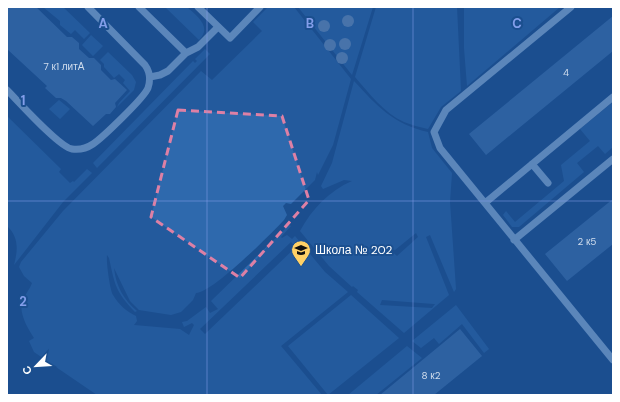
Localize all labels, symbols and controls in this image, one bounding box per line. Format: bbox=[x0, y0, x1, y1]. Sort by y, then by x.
text: A bbox=[98, 15, 108, 32]
text: B bbox=[306, 15, 314, 32]
text: C bbox=[512, 15, 522, 32]
house number: 7 к1 литА bbox=[44, 60, 85, 73]
house number: 4 bbox=[563, 66, 569, 79]
text: 1 bbox=[21, 92, 25, 109]
house number: 2 к5 bbox=[578, 235, 596, 248]
school or university icon: Школа № 202 bbox=[290, 239, 312, 267]
place label: Школа № 202 bbox=[315, 242, 393, 258]
text: 2 bbox=[19, 293, 27, 310]
north arrow bbox=[16, 346, 56, 386]
text: С bbox=[19, 364, 35, 377]
house number: 8 к2 bbox=[422, 369, 441, 382]

